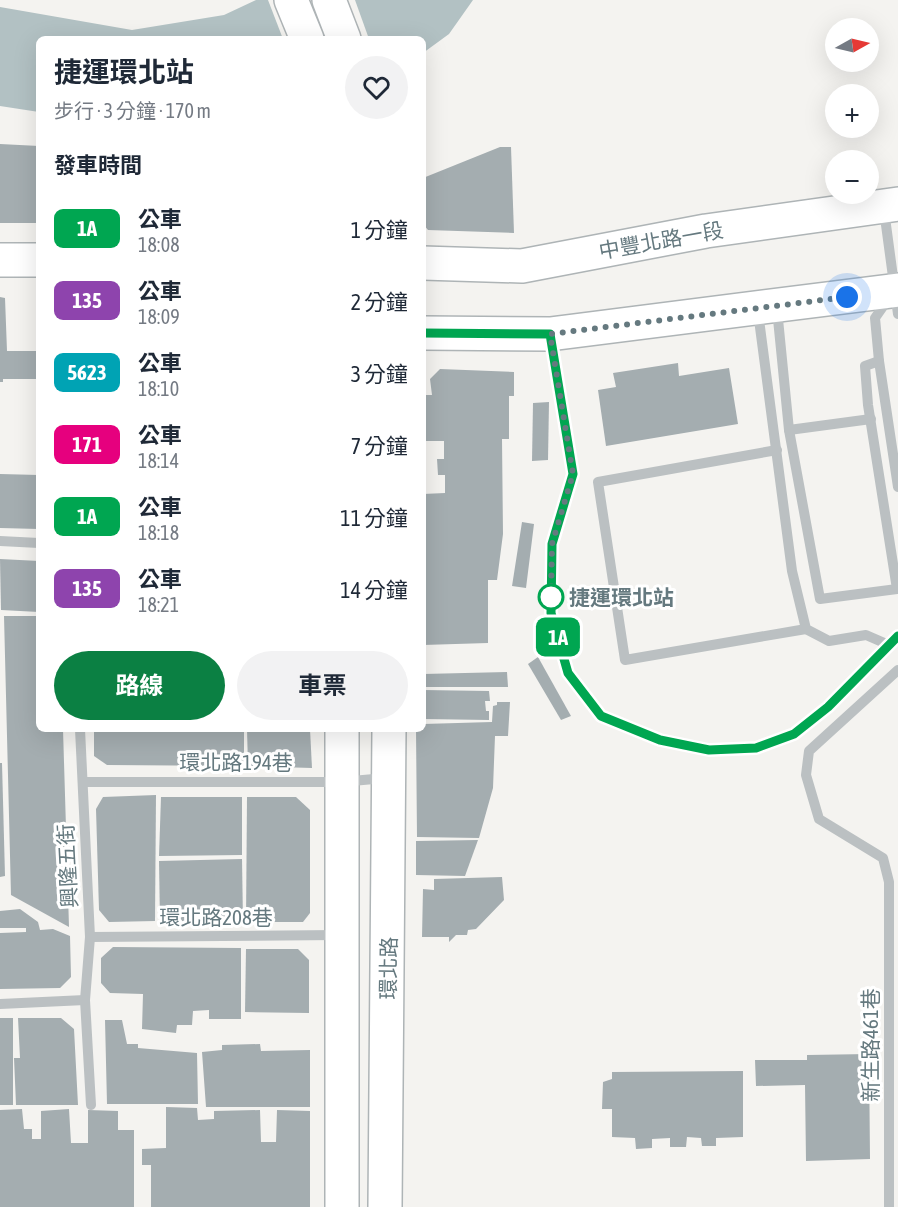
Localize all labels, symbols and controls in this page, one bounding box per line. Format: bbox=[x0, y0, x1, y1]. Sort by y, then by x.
north arrow bbox=[825, 18, 879, 72]
map controls bbox=[825, 18, 879, 204]
text: 捷運環北站 bbox=[54, 56, 194, 88]
button: heart bbox=[345, 56, 408, 119]
button: + bbox=[825, 84, 879, 138]
text: 步行 · 3 分鐘 · 170 m bbox=[54, 99, 211, 122]
button: − bbox=[825, 150, 879, 204]
text: 發車時間 bbox=[54, 152, 142, 178]
text: 公車 bbox=[138, 206, 182, 232]
text: 1A bbox=[77, 216, 97, 240]
text: 1 分鐘 bbox=[351, 217, 408, 243]
street label: 中豐北路一段 bbox=[597, 217, 725, 263]
text: 18:08 bbox=[138, 233, 180, 256]
text: 公車 bbox=[138, 278, 182, 304]
your location bbox=[832, 282, 862, 312]
text: 135 bbox=[72, 288, 102, 312]
text: 2 分鐘 bbox=[351, 289, 408, 315]
text: 18:09 bbox=[138, 305, 180, 328]
text: 公車 bbox=[138, 350, 182, 376]
text: 5623 bbox=[67, 360, 107, 384]
text: 3 分鐘 bbox=[351, 361, 408, 387]
text: 18:10 bbox=[138, 377, 179, 400]
text: 公車 bbox=[138, 422, 182, 448]
text: 171 bbox=[72, 432, 102, 456]
text: 7 分鐘 bbox=[351, 433, 408, 459]
text: 18:14 bbox=[138, 449, 179, 472]
text: 公車 bbox=[138, 494, 182, 520]
text: 1A bbox=[77, 504, 97, 528]
text: 11 分鐘 bbox=[340, 505, 408, 531]
text: 18:18 bbox=[138, 521, 179, 544]
text: 公車 bbox=[138, 566, 182, 592]
text: 135 bbox=[72, 576, 102, 600]
text: 14 分鐘 bbox=[340, 577, 408, 603]
marker: 捷運環北站 bbox=[538, 584, 564, 610]
place label: 捷運環北站 bbox=[569, 585, 674, 609]
text: 18:21 bbox=[138, 593, 179, 616]
line badge: 1A bbox=[531, 618, 585, 656]
text: 1A bbox=[548, 625, 568, 649]
button: 路線 bbox=[54, 651, 225, 720]
button: 車票 bbox=[237, 651, 408, 720]
street label: 環北路194巷 bbox=[179, 750, 293, 774]
street label: 興隆五街 bbox=[53, 823, 81, 909]
street label: 環北路208巷 bbox=[159, 905, 273, 929]
street label: 環北路 bbox=[375, 936, 401, 1000]
street label: 新生路461巷 bbox=[858, 988, 882, 1102]

